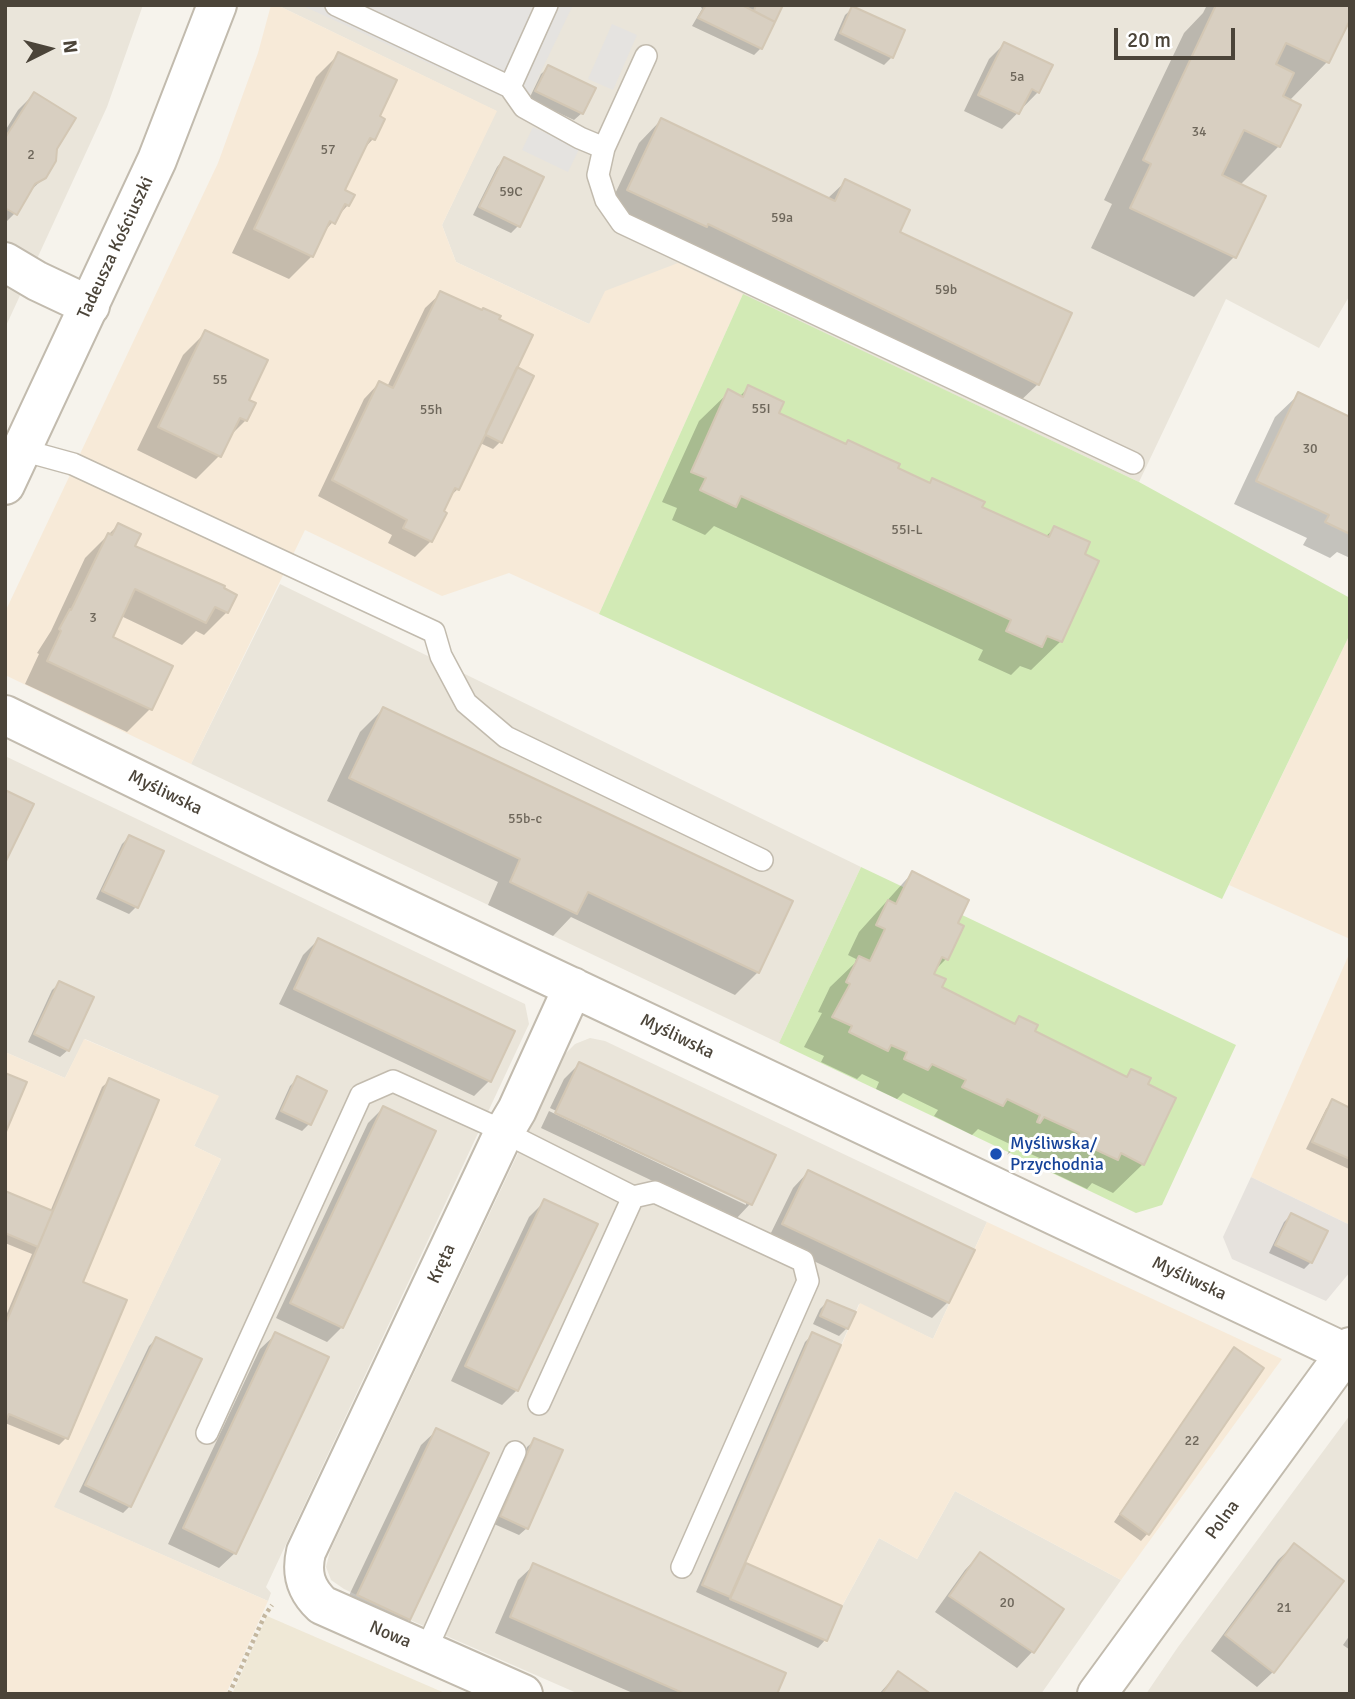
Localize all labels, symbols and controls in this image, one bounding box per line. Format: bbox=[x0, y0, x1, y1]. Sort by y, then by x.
north arrow bbox=[14, 14, 84, 84]
scale bar bbox=[1117, 14, 1238, 58]
text: 20 m bbox=[1127, 27, 1171, 53]
text: N bbox=[57, 39, 83, 55]
house number: 5a bbox=[1010, 69, 1024, 85]
house number: 34 bbox=[1191, 124, 1207, 140]
house number: 57 bbox=[320, 142, 336, 158]
house number: 2 bbox=[27, 147, 35, 163]
street label: Tadeusza Kościuszki bbox=[74, 173, 158, 323]
house number: 59C bbox=[499, 184, 523, 200]
house number: 59a bbox=[771, 210, 793, 226]
house number: 59b bbox=[935, 282, 957, 298]
house number: 55 bbox=[212, 372, 228, 388]
house number: 55I bbox=[751, 401, 771, 417]
house number: 55h bbox=[420, 402, 442, 418]
house number: 30 bbox=[1302, 441, 1318, 457]
house number: 55I-L bbox=[891, 522, 923, 538]
house number: 3 bbox=[89, 610, 97, 626]
street label: Myśliwska bbox=[124, 766, 206, 820]
house number: 55b-c bbox=[508, 811, 542, 827]
street label: Myśliwska bbox=[636, 1010, 718, 1064]
place label: Myśliwska/ Przychodnia bbox=[1010, 1133, 1104, 1176]
marker: Myśliwska/ Przychodnia bbox=[988, 1146, 1004, 1162]
street label: Kręta bbox=[423, 1241, 461, 1287]
street label: Myśliwska bbox=[1148, 1252, 1230, 1306]
house number: 22 bbox=[1184, 1433, 1200, 1449]
street label: Polna bbox=[1202, 1496, 1244, 1544]
house number: 20 bbox=[999, 1595, 1015, 1611]
house number: 21 bbox=[1276, 1600, 1292, 1616]
street label: Nowa bbox=[366, 1617, 414, 1653]

